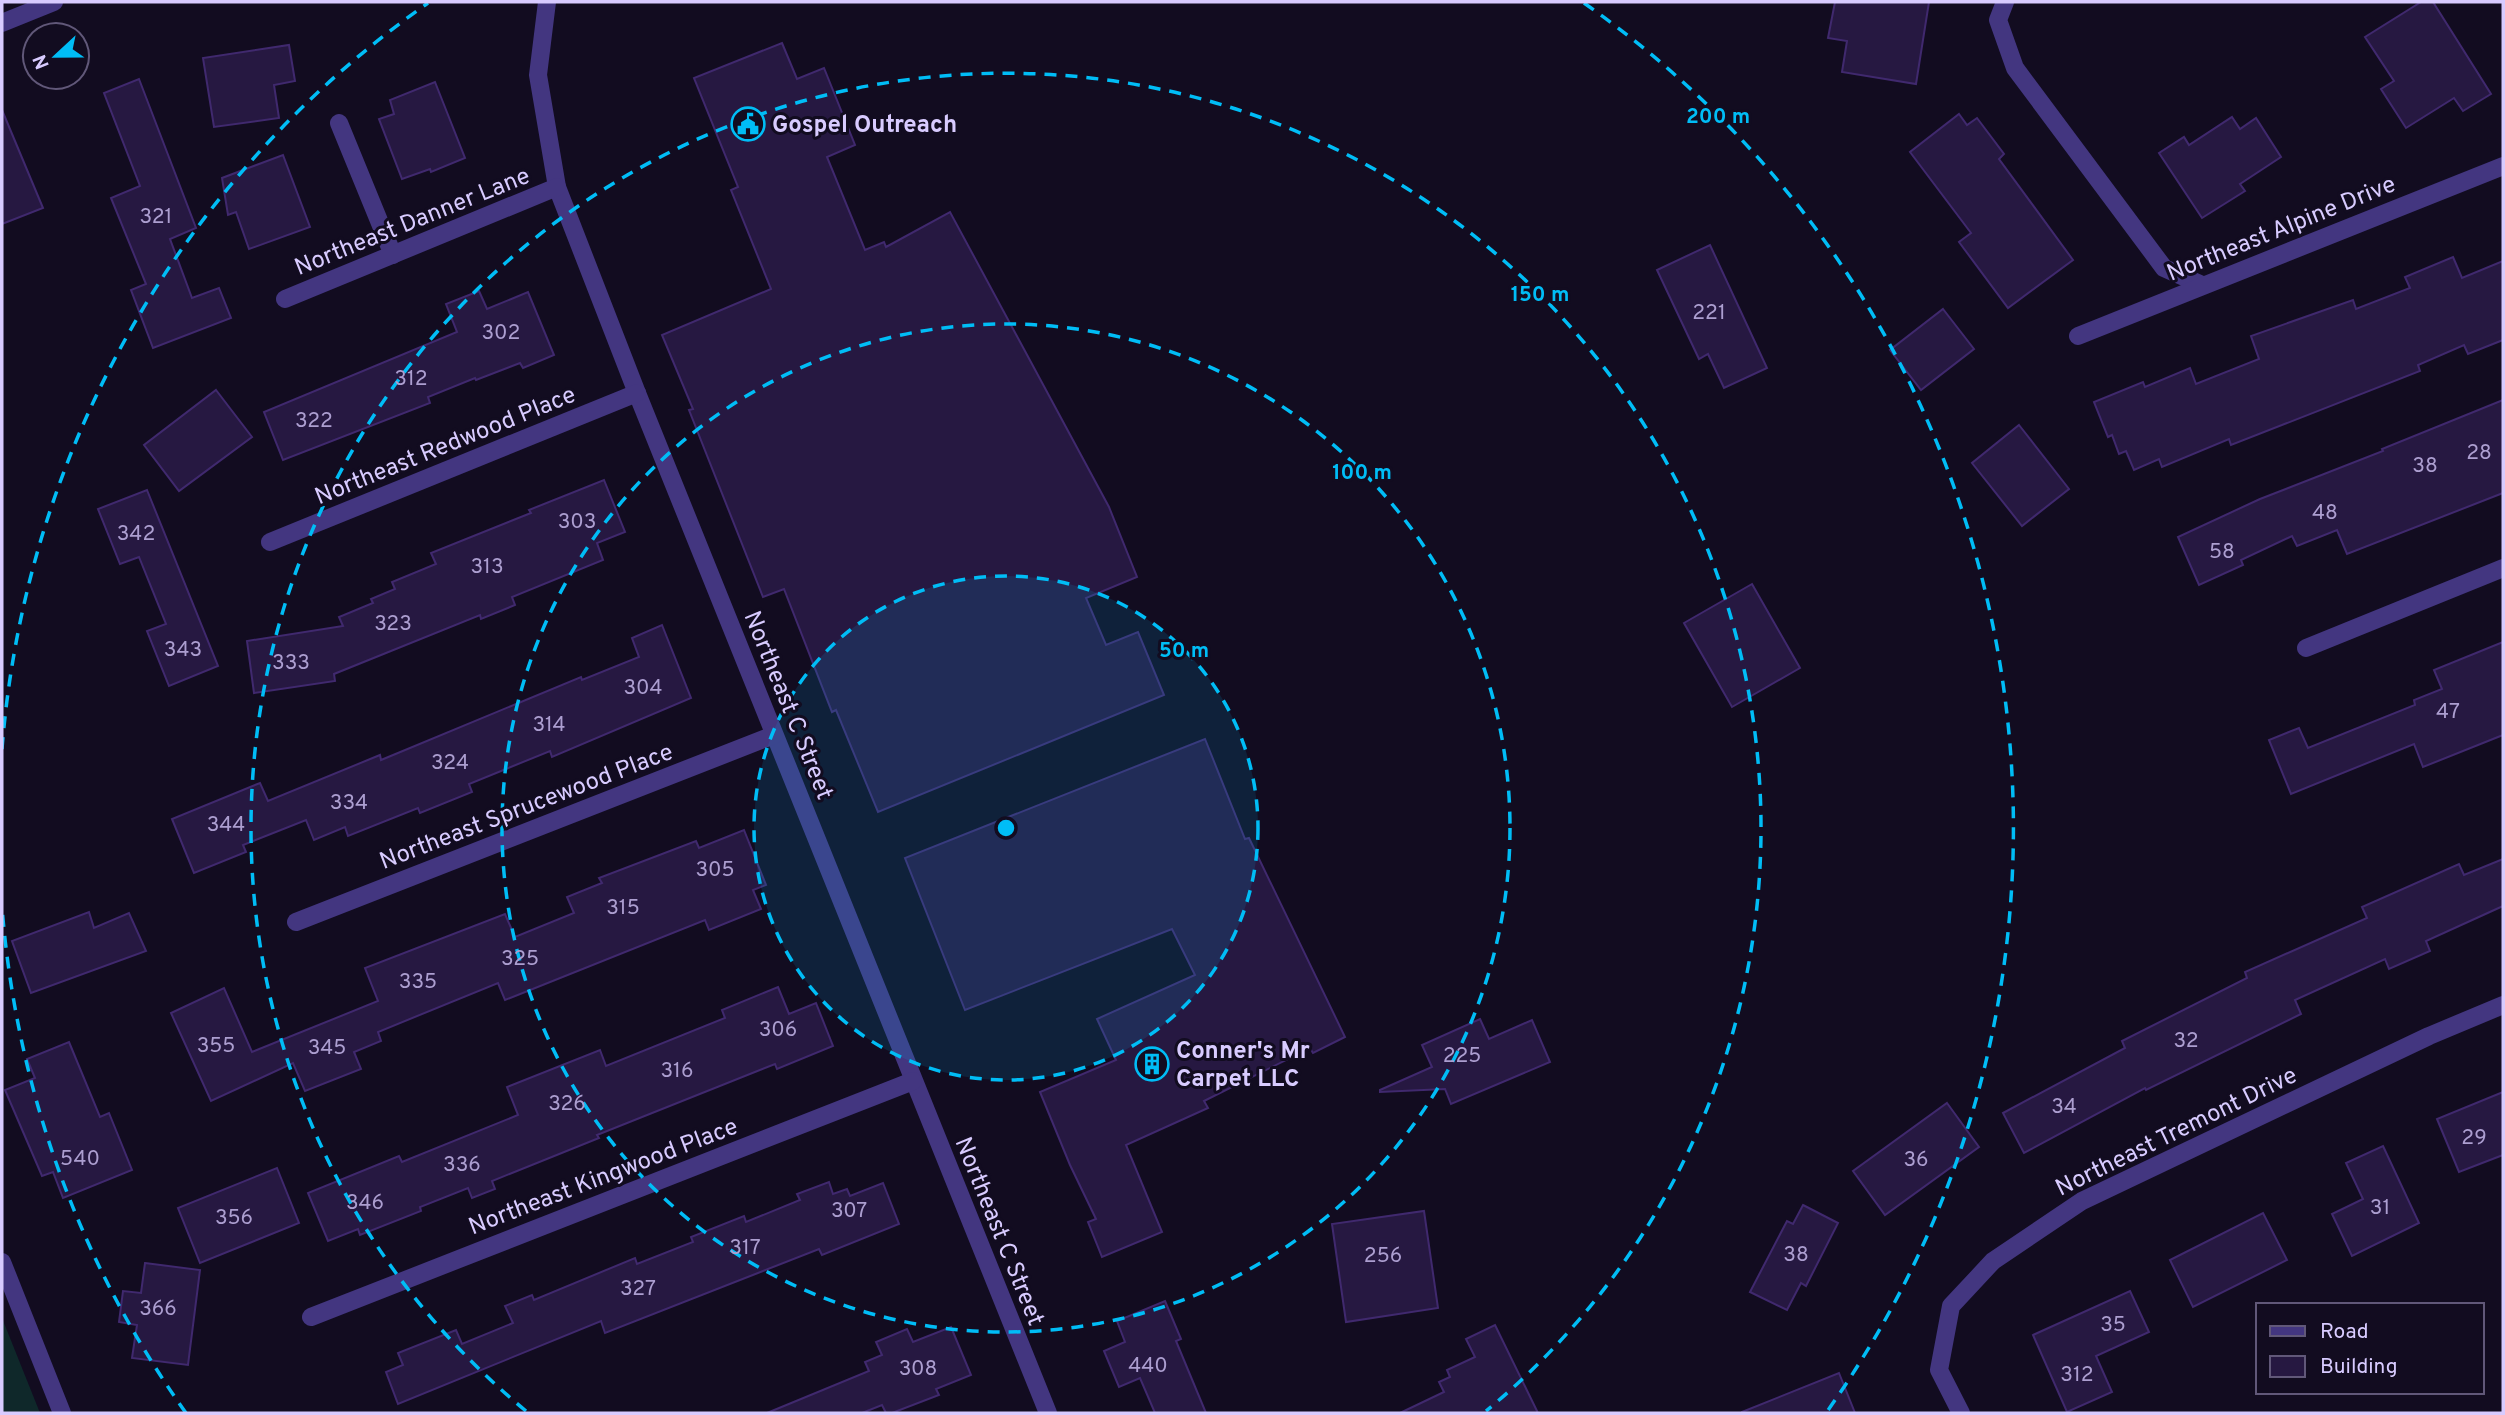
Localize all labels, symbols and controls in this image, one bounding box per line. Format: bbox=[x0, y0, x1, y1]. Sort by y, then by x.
north arrow bbox=[21, 21, 91, 91]
text: N bbox=[28, 51, 56, 72]
text: 200 m bbox=[1686, 104, 1750, 131]
public building icon: Gospel Outreach bbox=[729, 105, 767, 143]
place label: Gospel Outreach bbox=[772, 111, 957, 141]
street label: Northeast Danner Lane bbox=[291, 162, 535, 284]
street label: Northeast Alpine Drive bbox=[2163, 170, 2401, 289]
house number: 321 bbox=[140, 204, 172, 231]
text: 150 m bbox=[1511, 282, 1569, 309]
house number: 221 bbox=[1692, 300, 1726, 327]
house number: 302 bbox=[482, 320, 520, 347]
house number: 312 bbox=[394, 366, 428, 393]
street label: Northeast Redwood Place bbox=[311, 381, 581, 513]
house number: 322 bbox=[295, 408, 333, 435]
house number: 28 bbox=[2466, 440, 2492, 467]
house number: 38 bbox=[2412, 453, 2438, 480]
text: 100 m bbox=[1332, 460, 1392, 487]
house number: 48 bbox=[2312, 500, 2338, 527]
house number: 303 bbox=[558, 509, 596, 536]
house number: 342 bbox=[117, 521, 155, 548]
house number: 58 bbox=[2209, 539, 2235, 566]
house number: 313 bbox=[470, 554, 504, 581]
street label: Northeast C Street bbox=[736, 607, 839, 804]
house number: 323 bbox=[374, 611, 412, 638]
house number: 343 bbox=[164, 637, 202, 664]
text: 50 m bbox=[1159, 638, 1209, 665]
house number: 333 bbox=[272, 650, 310, 677]
house number: 304 bbox=[624, 675, 662, 702]
house number: 47 bbox=[2436, 699, 2460, 726]
house number: 314 bbox=[532, 712, 566, 739]
street label: Northeast Sprucewood Place bbox=[376, 738, 678, 878]
house number: 324 bbox=[431, 750, 469, 777]
house number: 334 bbox=[330, 790, 368, 817]
house number: 344 bbox=[207, 812, 245, 839]
centre of rings bbox=[994, 816, 1018, 840]
house number: 305 bbox=[696, 857, 734, 884]
house number: 315 bbox=[606, 895, 640, 922]
house number: 325 bbox=[501, 946, 539, 973]
house number: 335 bbox=[399, 969, 437, 996]
house number: 306 bbox=[759, 1017, 797, 1044]
house number: 32 bbox=[2173, 1028, 2199, 1055]
house number: 355 bbox=[197, 1033, 235, 1060]
house number: 345 bbox=[308, 1035, 346, 1062]
place label: Conner's Mr Carpet LLC bbox=[1176, 1037, 1310, 1095]
house number: 225 bbox=[1443, 1043, 1481, 1070]
building icon: Conner's Mr Carpet LLC bbox=[1133, 1045, 1171, 1083]
house number: 316 bbox=[661, 1058, 693, 1085]
street label: Northeast Tremont Drive bbox=[2051, 1061, 2303, 1204]
house number: 326 bbox=[548, 1091, 586, 1118]
house number: 34 bbox=[2051, 1094, 2077, 1121]
street label: Northeast Kingwood Place bbox=[465, 1113, 743, 1243]
house number: 29 bbox=[2461, 1125, 2487, 1152]
street label: Northeast C Street bbox=[947, 1133, 1050, 1330]
house number: 540 bbox=[60, 1146, 100, 1173]
house number: 36 bbox=[1903, 1147, 1929, 1174]
house number: 336 bbox=[443, 1152, 481, 1179]
house number: 346 bbox=[346, 1190, 384, 1217]
house number: 31 bbox=[2370, 1195, 2390, 1222]
house number: 307 bbox=[831, 1198, 867, 1225]
house number: 356 bbox=[215, 1205, 253, 1232]
house number: 317 bbox=[729, 1235, 761, 1262]
house number: 38 bbox=[1783, 1242, 1809, 1269]
house number: 256 bbox=[1364, 1243, 1402, 1270]
house number: 327 bbox=[620, 1276, 656, 1303]
house number: 366 bbox=[139, 1296, 177, 1323]
legend bbox=[2256, 1303, 2484, 1394]
house number: 35 bbox=[2100, 1312, 2126, 1339]
text: Road bbox=[2320, 1319, 2369, 1346]
house number: 440 bbox=[1128, 1353, 1168, 1380]
text: Building bbox=[2320, 1354, 2398, 1381]
house number: 308 bbox=[899, 1356, 937, 1383]
house number: 312 bbox=[2060, 1362, 2094, 1389]

